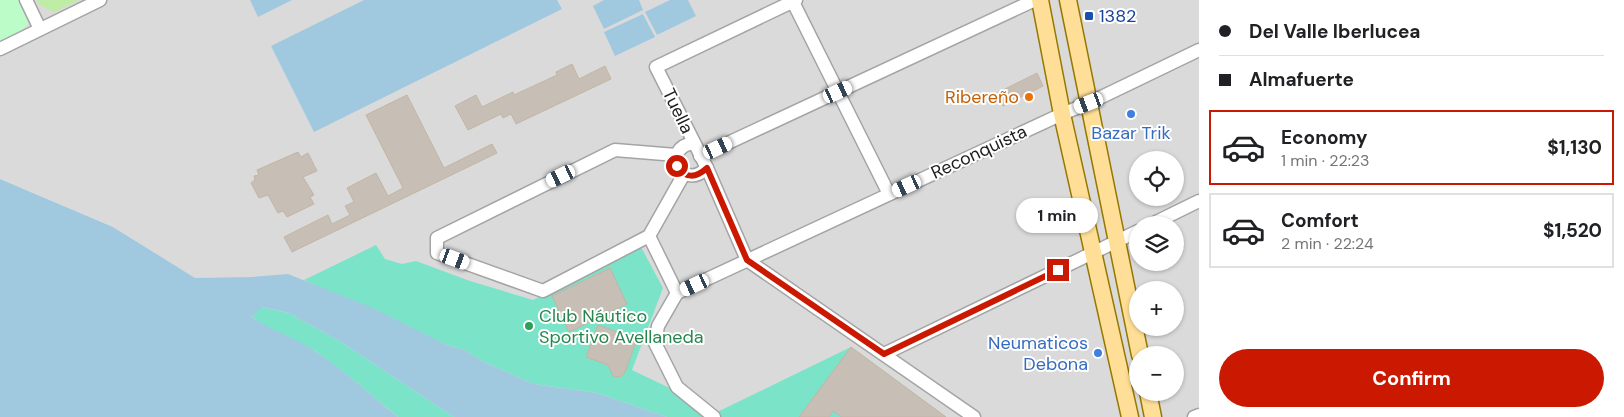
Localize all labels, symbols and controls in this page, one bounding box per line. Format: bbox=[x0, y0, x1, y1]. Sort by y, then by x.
place label: 1382 bbox=[1099, 4, 1136, 28]
marker: 1382 bbox=[1083, 10, 1095, 22]
text: Del Valle Iberlucea bbox=[1249, 19, 1421, 44]
text: Almafuerte bbox=[1249, 67, 1354, 92]
car bbox=[821, 79, 854, 105]
street label: Tuella bbox=[657, 84, 699, 138]
place label: Ribereño bbox=[945, 85, 1019, 109]
marker: Ribereño bbox=[1023, 91, 1035, 103]
car bbox=[1072, 91, 1105, 115]
marker: Bazar Trik bbox=[1125, 108, 1137, 120]
street label: Reconquista bbox=[927, 119, 1031, 185]
place label: Bazar Trik bbox=[1091, 121, 1171, 145]
icon: car bbox=[1221, 125, 1266, 170]
text: Economy bbox=[1281, 125, 1368, 150]
car bbox=[701, 135, 734, 161]
text: $1,130 bbox=[1547, 135, 1602, 160]
text: 1 min · 22:23 bbox=[1281, 150, 1370, 171]
map controls bbox=[1129, 151, 1184, 401]
button: locate bbox=[1129, 151, 1184, 206]
route start bbox=[666, 155, 688, 177]
car bbox=[544, 163, 577, 189]
car bbox=[890, 173, 923, 199]
callout: 1 min bbox=[1017, 198, 1099, 232]
text: 1 min bbox=[1038, 205, 1076, 226]
icon: car bbox=[1221, 208, 1266, 253]
text: Comfort bbox=[1281, 208, 1359, 233]
button: layers bbox=[1129, 216, 1184, 271]
text: $1,520 bbox=[1543, 218, 1602, 243]
text: 2 min · 22:24 bbox=[1281, 233, 1374, 254]
car bbox=[438, 247, 471, 271]
route end bbox=[1047, 259, 1069, 281]
car bbox=[678, 272, 711, 298]
button: + bbox=[1129, 281, 1184, 336]
place label: Club Náutico Sportivo Avellaneda bbox=[539, 304, 704, 349]
marker: Club Náutico Sportivo Avellaneda bbox=[523, 320, 535, 332]
place label: Neumaticos Debona bbox=[988, 331, 1088, 376]
button: − bbox=[1129, 346, 1184, 401]
marker: Neumaticos Debona bbox=[1092, 347, 1104, 359]
button: Confirm bbox=[1219, 349, 1604, 407]

